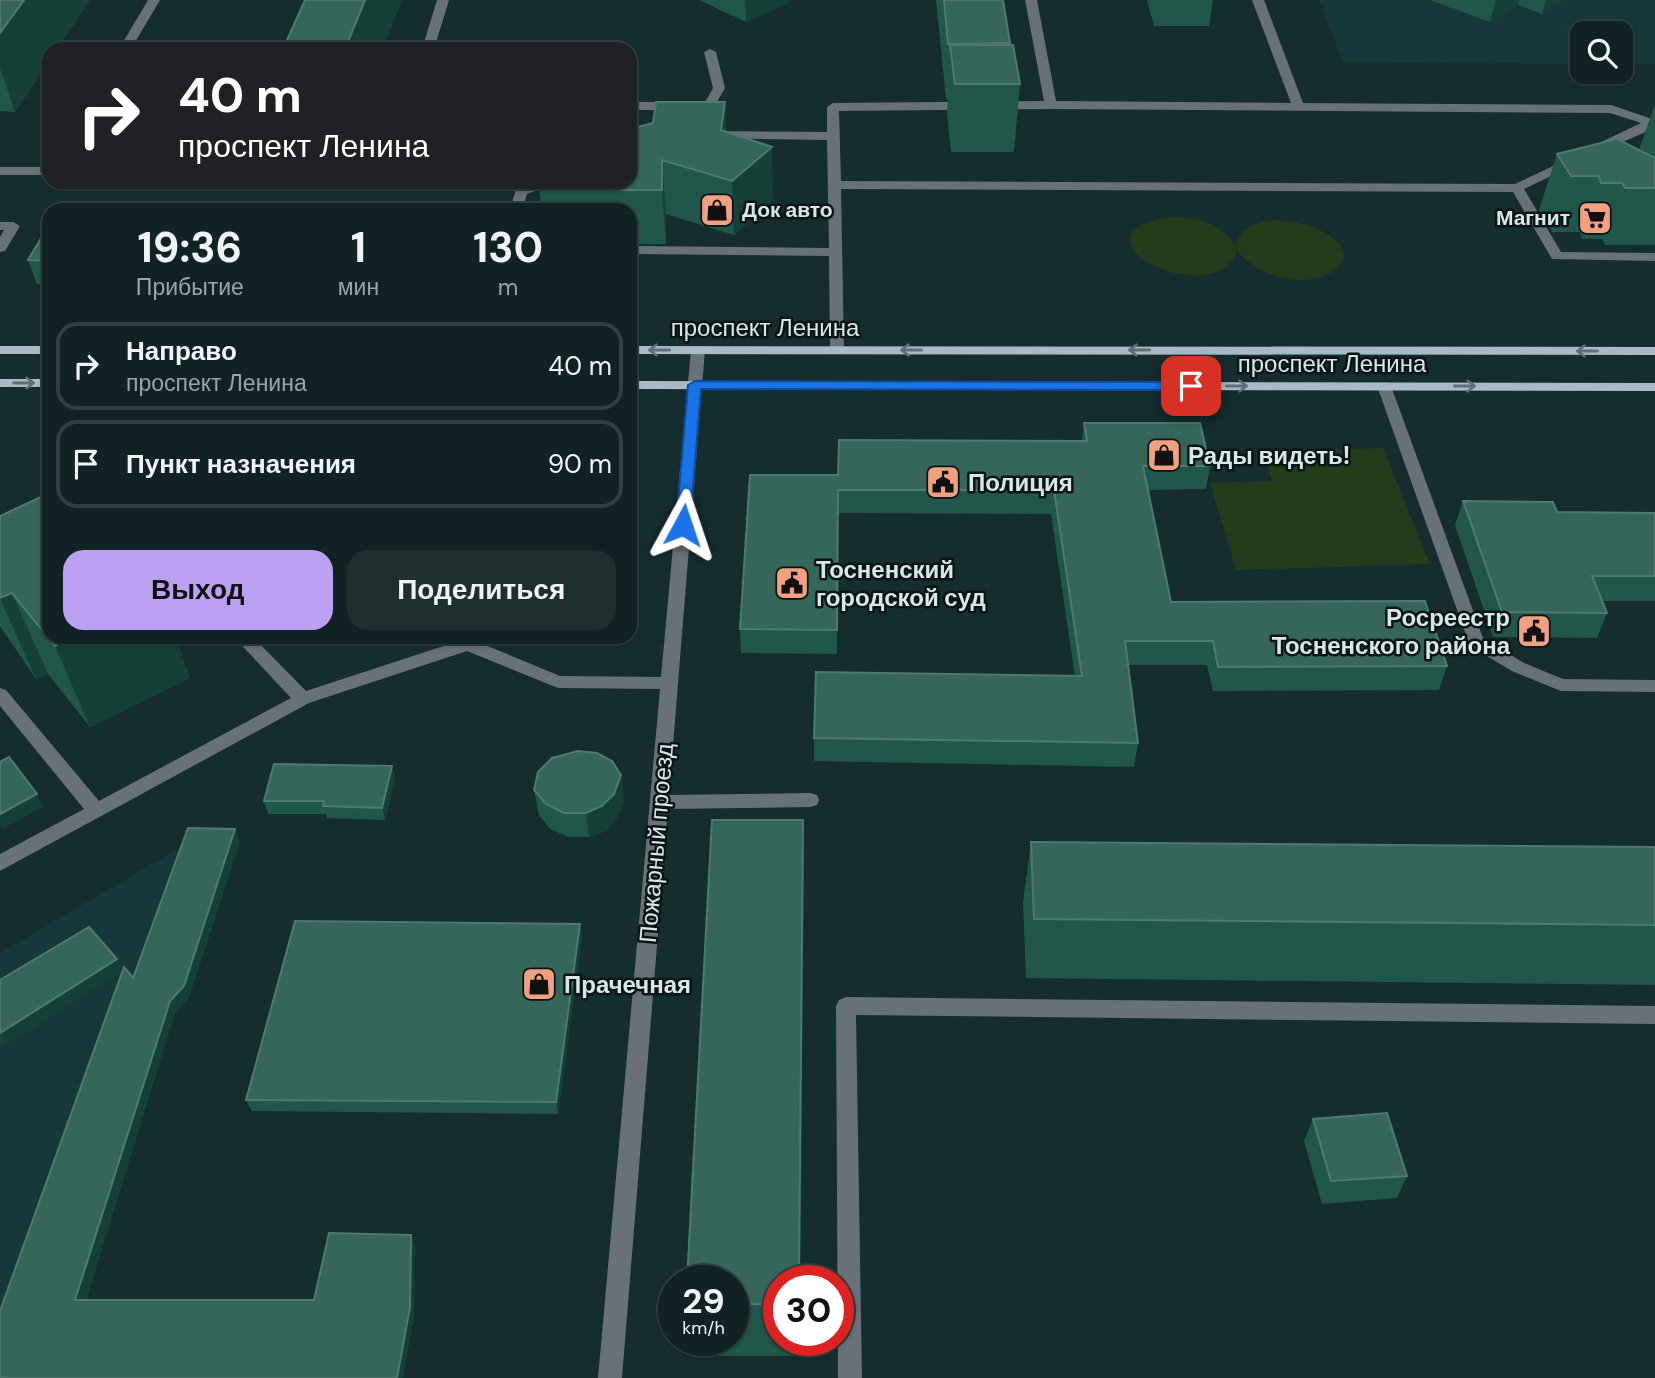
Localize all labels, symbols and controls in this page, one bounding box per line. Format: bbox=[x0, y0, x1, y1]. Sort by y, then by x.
map controls bbox=[1570, 21, 1633, 84]
button: search bbox=[1570, 21, 1633, 84]
text: 40 m bbox=[178, 63, 302, 127]
icon: right bbox=[63, 70, 154, 161]
text: проспект Ленина bbox=[178, 125, 429, 167]
shop icon: Док авто bbox=[698, 191, 736, 229]
place label: Док авто bbox=[742, 196, 833, 224]
supermarket icon: Магнит bbox=[1576, 199, 1614, 237]
place label: Магнит bbox=[1496, 204, 1570, 232]
text: 19:36 bbox=[138, 220, 242, 275]
text: 1 bbox=[351, 220, 366, 275]
text: 130 bbox=[473, 220, 543, 275]
text: Прибытие bbox=[136, 272, 244, 302]
text: мин bbox=[338, 272, 379, 302]
text: m bbox=[498, 272, 518, 302]
street label: проспект Ленина bbox=[671, 312, 860, 343]
text: Направо bbox=[126, 334, 237, 368]
one-way arrow bbox=[648, 343, 671, 357]
one-way arrow bbox=[900, 343, 923, 357]
one-way arrow bbox=[1128, 343, 1151, 357]
one-way arrow bbox=[1576, 344, 1599, 358]
icon: right bbox=[67, 347, 105, 385]
street label: проспект Ленина bbox=[1238, 348, 1427, 379]
text: 40 m bbox=[548, 349, 612, 383]
pin bbox=[1161, 356, 1221, 416]
icon: arrive bbox=[1172, 367, 1210, 405]
text: проспект Ленина bbox=[126, 368, 307, 398]
one-way arrow bbox=[13, 376, 36, 390]
one-way arrow bbox=[1225, 379, 1248, 393]
one-way arrow bbox=[1453, 379, 1476, 393]
shop icon: Рады видеть! bbox=[1145, 436, 1183, 474]
place label: Рады видеть! bbox=[1188, 440, 1350, 471]
icon: arrive bbox=[67, 445, 105, 483]
text: Пункт назначения bbox=[126, 447, 356, 481]
text: 90 m bbox=[548, 447, 612, 481]
public building icon: Полиция bbox=[924, 463, 962, 501]
place label: Полиция bbox=[968, 467, 1073, 498]
position arrow bbox=[646, 488, 720, 562]
button: Выход bbox=[63, 550, 333, 630]
button: Поделиться bbox=[347, 550, 616, 630]
place label: Тосненский городской суд bbox=[816, 554, 986, 613]
public building icon: Тосненский городской суд bbox=[773, 564, 811, 602]
place label: Росреестр Тосненского района bbox=[1272, 602, 1511, 661]
public building icon: Росреестр Тосненского района bbox=[1515, 612, 1553, 650]
street label: Пожарный проезд bbox=[632, 742, 680, 944]
shop icon: Прачечная bbox=[520, 965, 558, 1003]
place label: Прачечная bbox=[564, 969, 691, 1000]
speed limit sign: 30 bbox=[763, 1265, 854, 1356]
text: 29 bbox=[682, 1278, 725, 1324]
text: km/h bbox=[682, 1316, 725, 1340]

